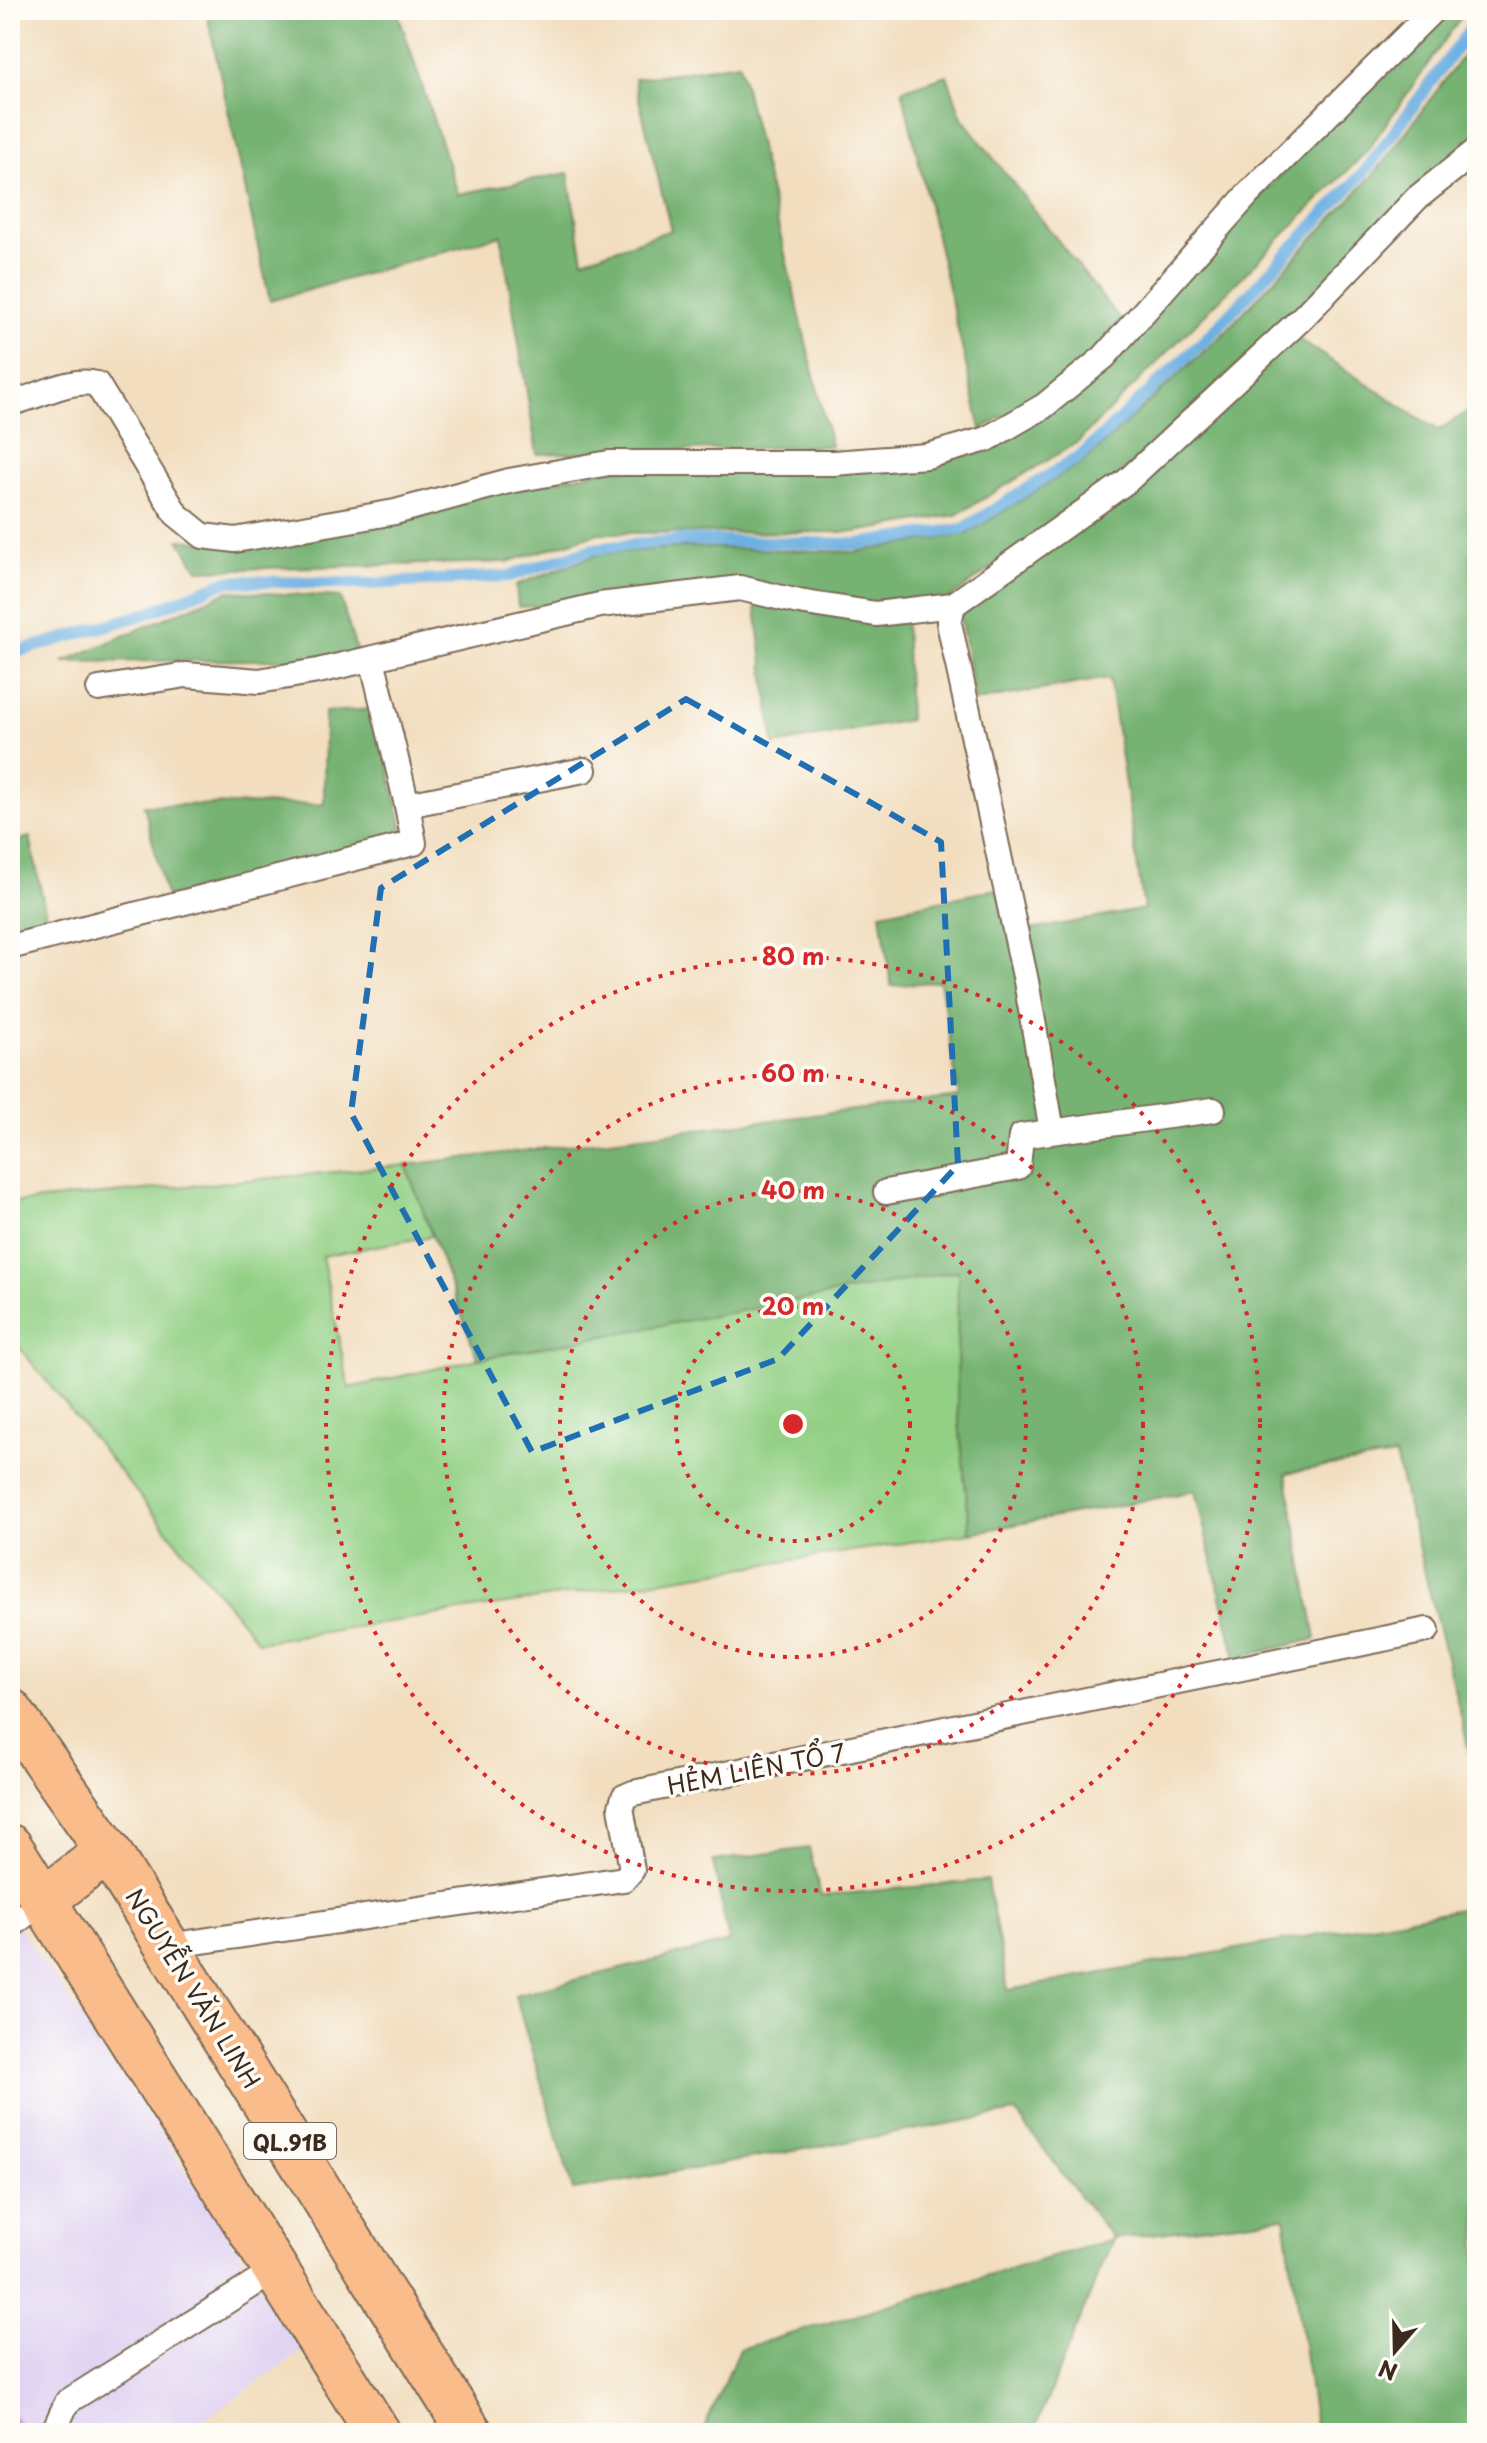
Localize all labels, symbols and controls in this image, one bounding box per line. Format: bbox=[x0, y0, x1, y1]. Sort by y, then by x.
text: 80 m bbox=[762, 937, 824, 973]
text: 60 m bbox=[761, 1054, 825, 1090]
text: 40 m bbox=[761, 1171, 825, 1207]
text: 20 m bbox=[762, 1287, 824, 1323]
centre of rings bbox=[779, 1410, 807, 1438]
street label: HẺM LIÊN TỔ 7 bbox=[664, 1733, 848, 1803]
street label: NGUYỄN VĂN LINH bbox=[118, 1880, 272, 2095]
road number: QL.91B bbox=[244, 2123, 336, 2159]
north arrow bbox=[1355, 2311, 1435, 2391]
text: N bbox=[1374, 2353, 1401, 2390]

